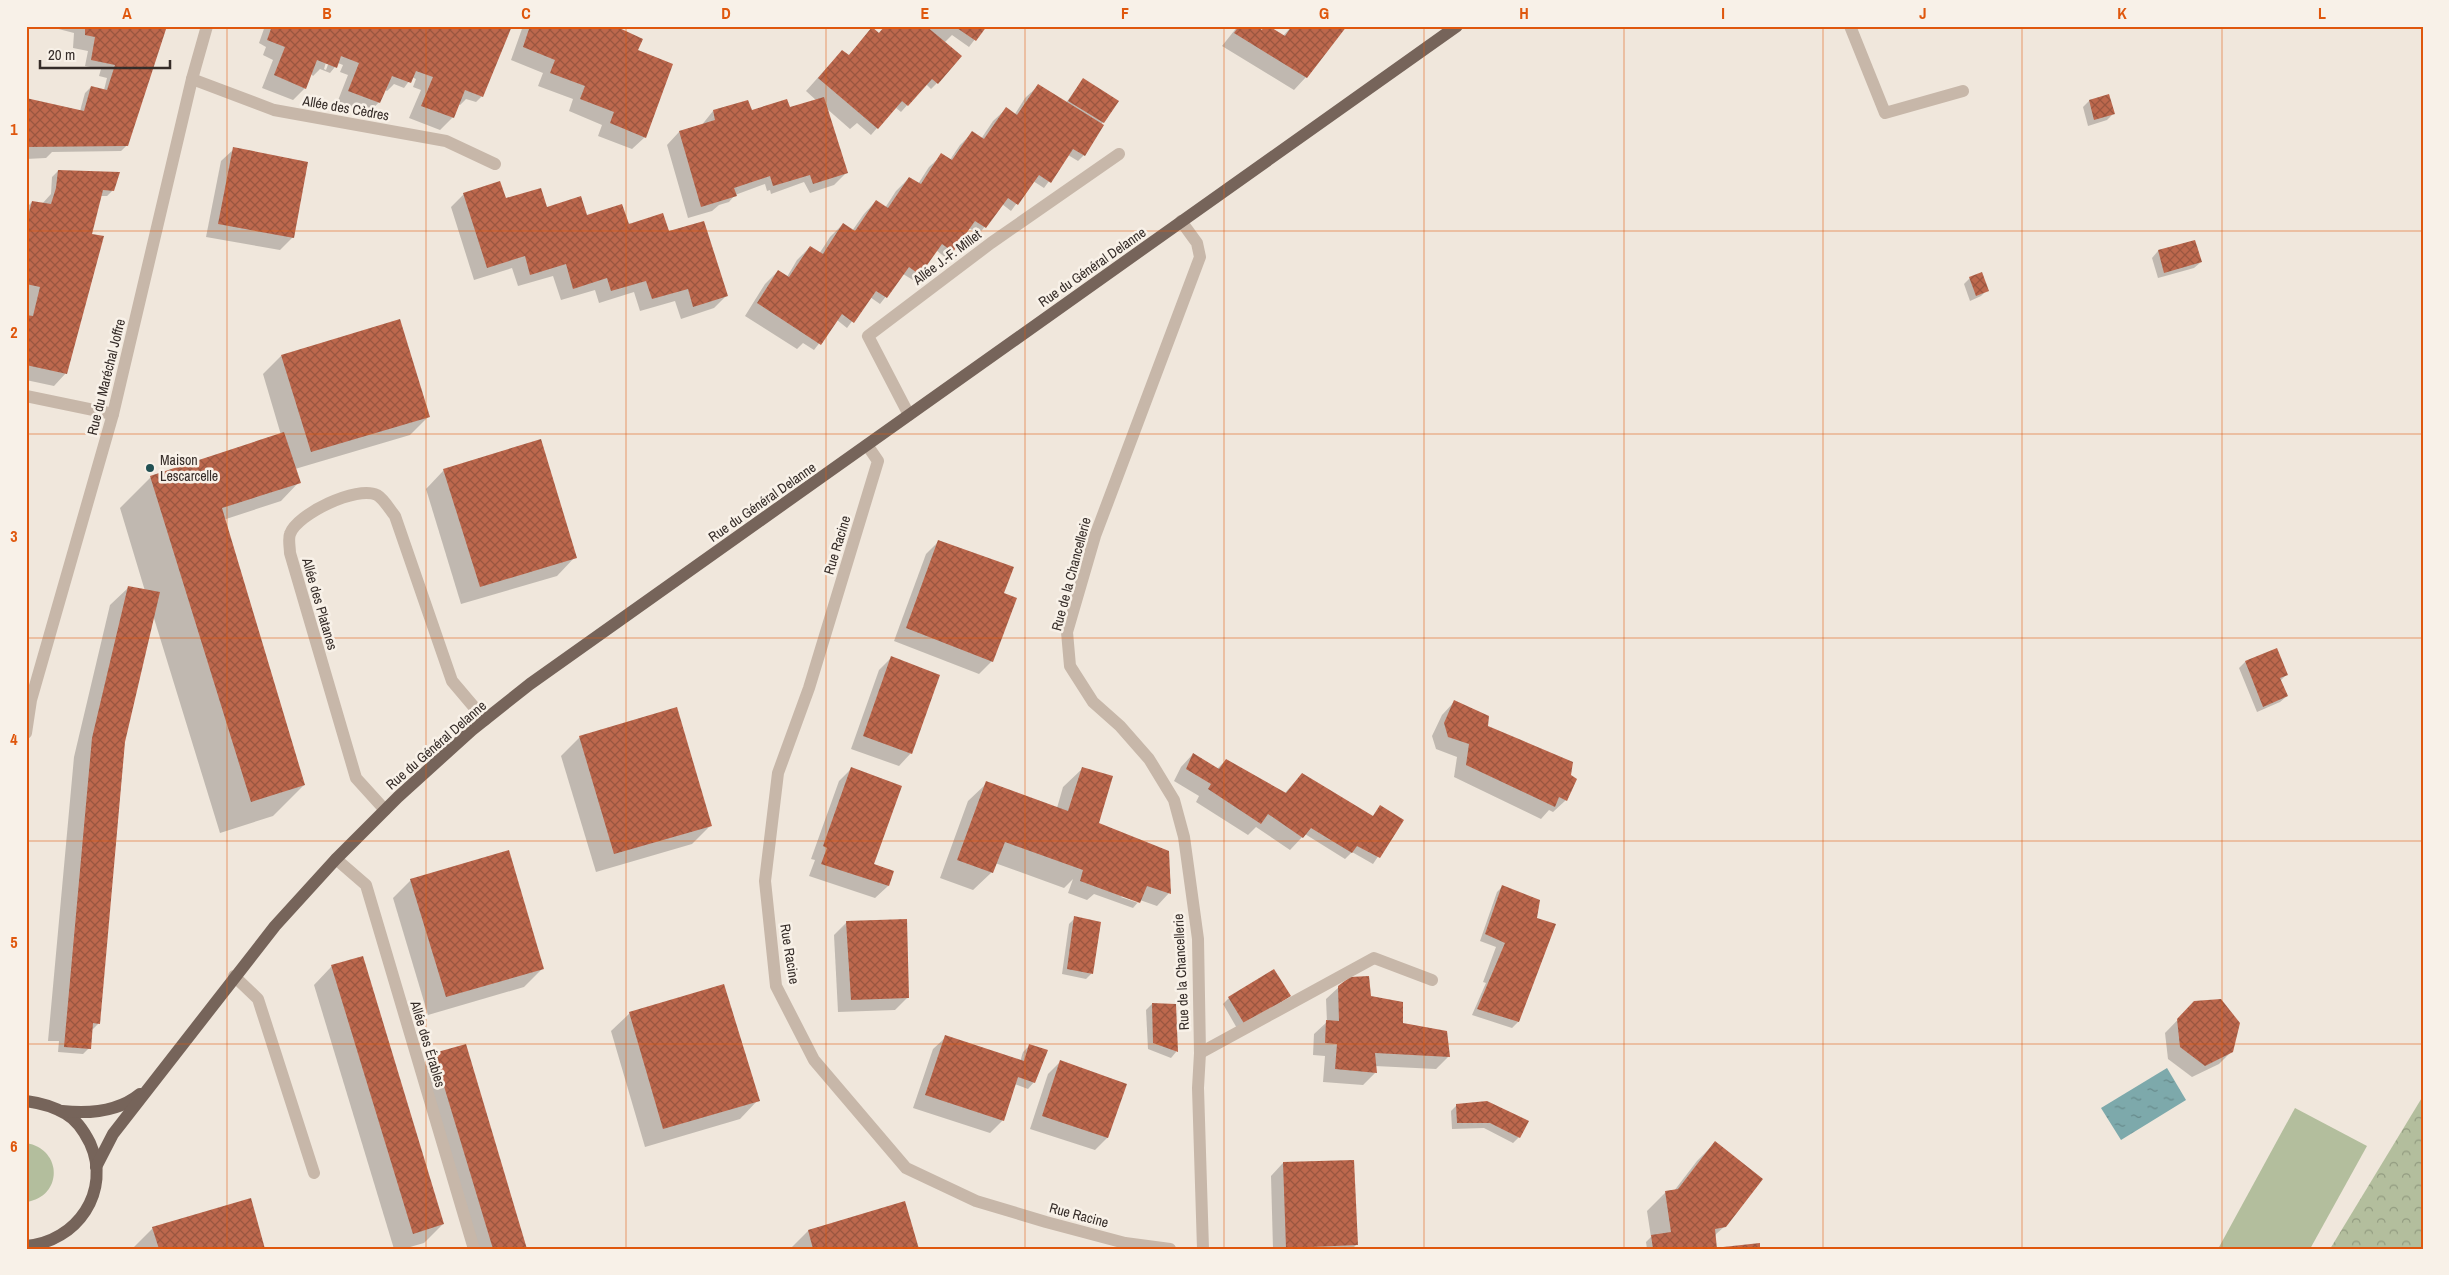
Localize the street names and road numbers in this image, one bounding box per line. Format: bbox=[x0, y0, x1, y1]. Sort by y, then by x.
street label: Allée des Cèdres bbox=[300, 91, 391, 124]
street label: Rue du Général Delanne bbox=[1035, 223, 1149, 311]
street label: Allée J.-F. Millet bbox=[908, 225, 985, 289]
street label: Rue du Maréchal Joffre bbox=[83, 317, 129, 437]
street label: Rue du Général Delanne bbox=[705, 458, 819, 546]
street label: Rue Racine bbox=[820, 513, 854, 577]
street label: Rue de la Chancellerie bbox=[1047, 515, 1095, 633]
street label: Allée des Platanes bbox=[298, 555, 342, 652]
street label: Rue du Général Delanne bbox=[382, 697, 490, 793]
street label: Rue de la Chancellerie bbox=[1169, 913, 1193, 1031]
street label: Rue Racine bbox=[776, 923, 804, 985]
street label: Allée des Érables bbox=[406, 998, 450, 1090]
street label: Rue Racine bbox=[1047, 1198, 1111, 1232]

